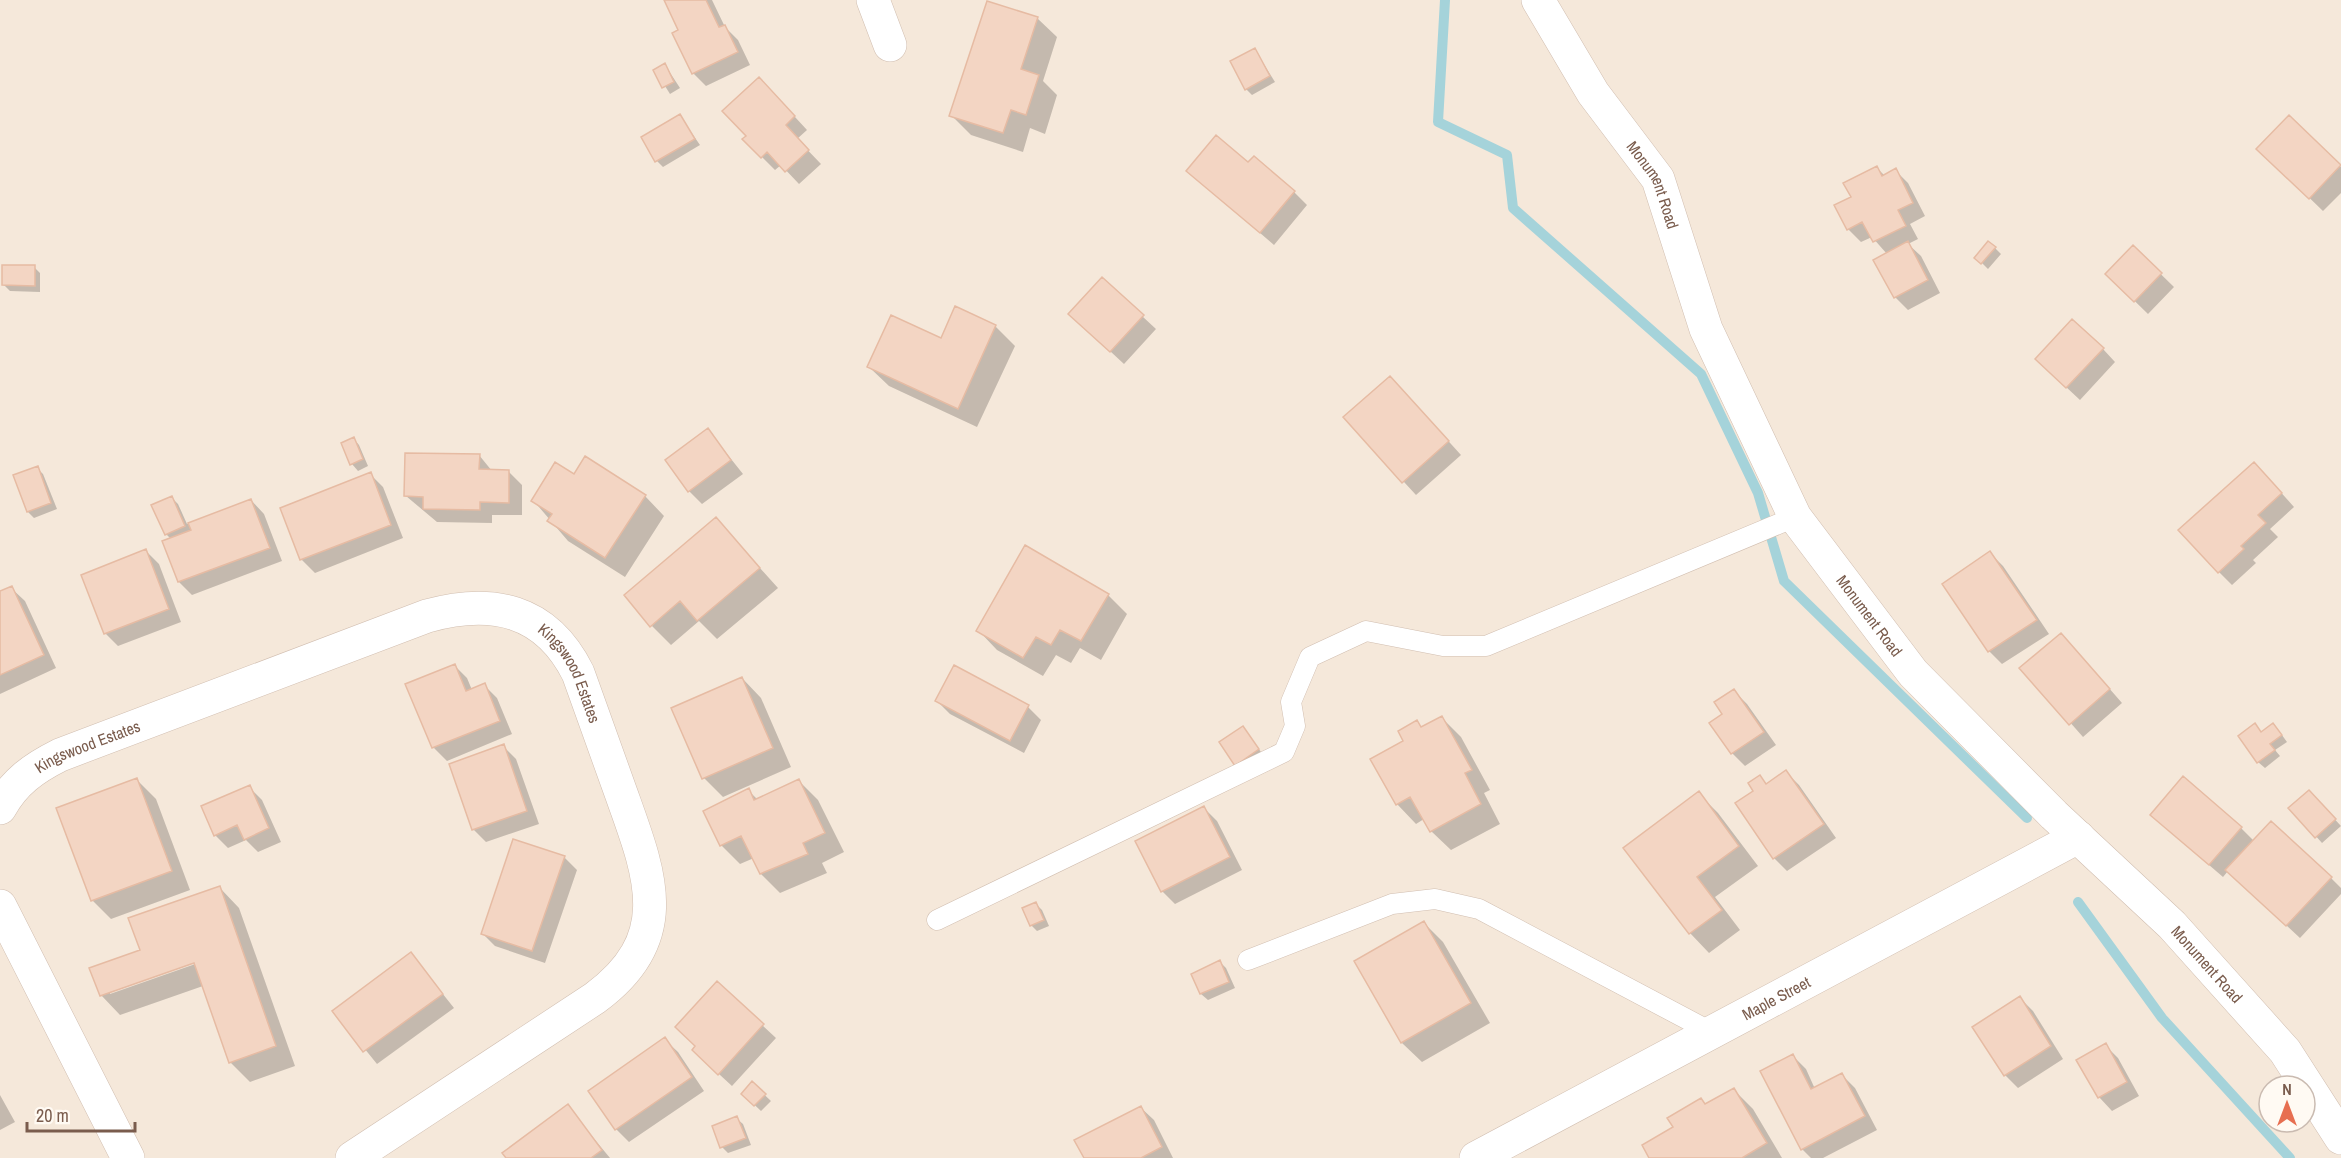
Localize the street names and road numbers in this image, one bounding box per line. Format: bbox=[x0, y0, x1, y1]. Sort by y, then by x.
street label: Monument Road bbox=[1622, 136, 1684, 232]
street label: Monument Road bbox=[1832, 570, 1908, 661]
street label: Kingswood Estates bbox=[534, 618, 606, 726]
street label: Kingswood Estates bbox=[30, 715, 143, 778]
street label: Monument Road bbox=[2167, 921, 2248, 1008]
street label: Maple Street bbox=[1738, 971, 1814, 1025]

